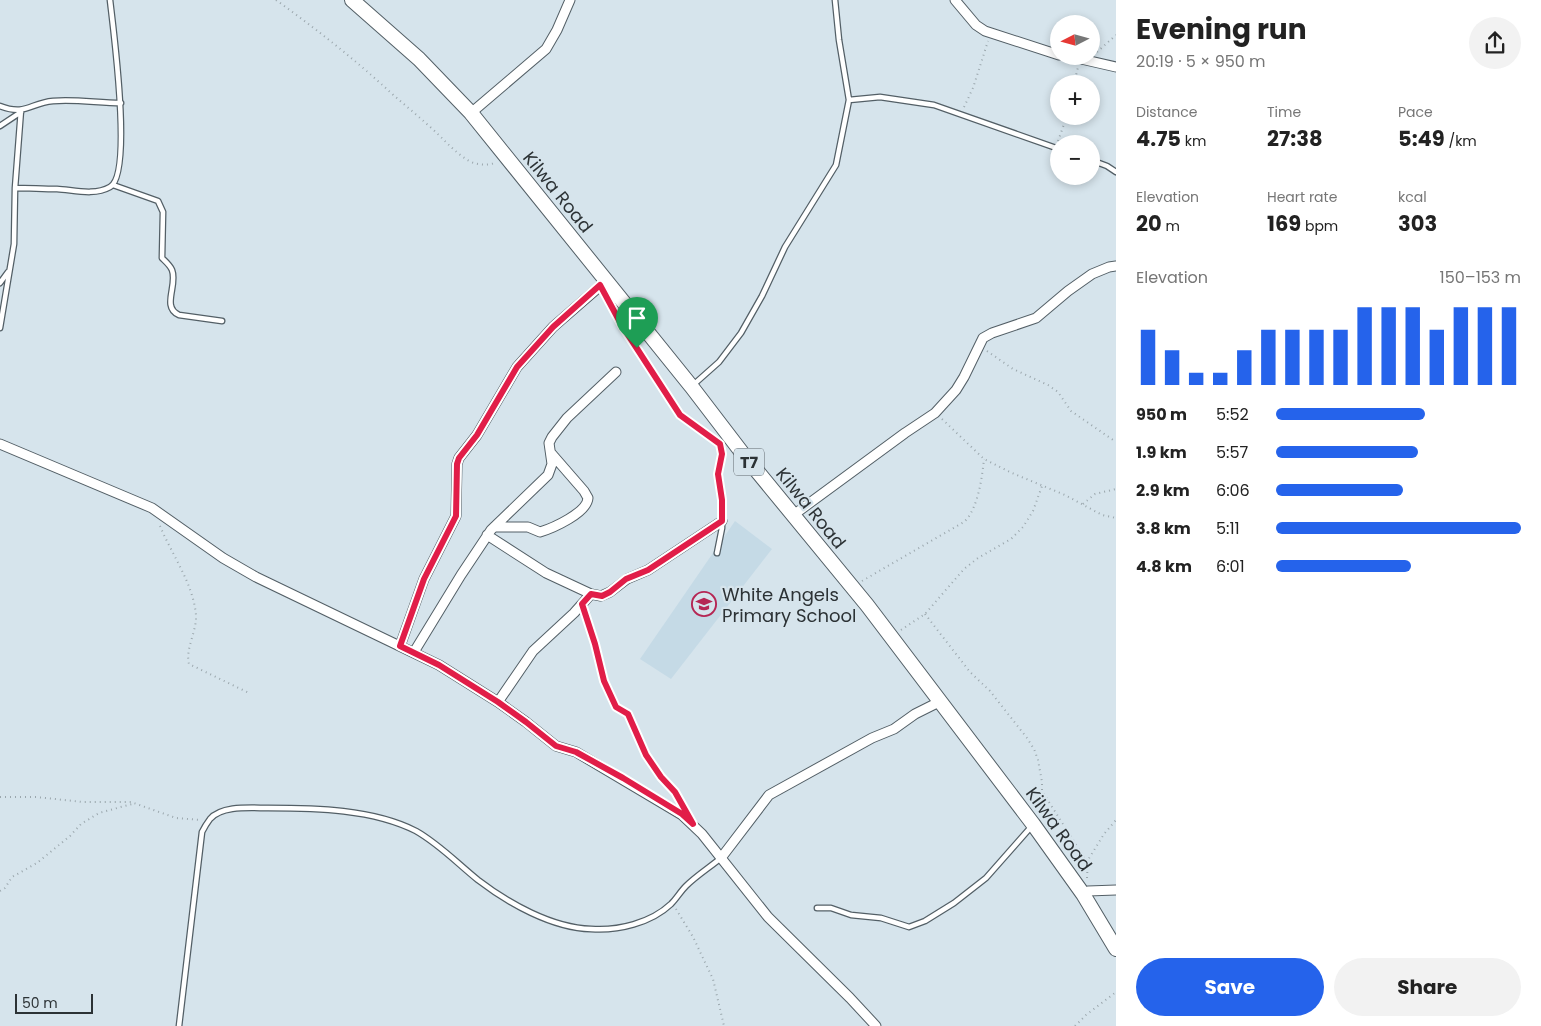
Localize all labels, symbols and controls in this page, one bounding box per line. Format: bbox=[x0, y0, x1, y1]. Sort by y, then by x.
text: Evening run bbox=[1136, 10, 1307, 49]
north arrow bbox=[1050, 15, 1100, 65]
map controls bbox=[1050, 15, 1100, 185]
button: share bbox=[1469, 17, 1521, 69]
text: 20:19 · 5 × 950 m bbox=[1136, 50, 1266, 73]
button: + bbox=[1050, 75, 1100, 125]
text: Distance bbox=[1136, 102, 1197, 122]
text: Time bbox=[1267, 102, 1301, 122]
text: Pace bbox=[1398, 102, 1433, 122]
text: 4.75 bbox=[1136, 124, 1181, 153]
text: 27:38 bbox=[1267, 124, 1323, 153]
text: 5:49 bbox=[1398, 124, 1445, 153]
text: km bbox=[1181, 131, 1206, 151]
text: /km bbox=[1445, 131, 1477, 151]
button: − bbox=[1050, 135, 1100, 185]
street label: Kilwa Road bbox=[517, 146, 599, 238]
text: Elevation bbox=[1136, 187, 1199, 207]
text: Heart rate bbox=[1267, 187, 1337, 207]
text: kcal bbox=[1398, 187, 1427, 207]
text: 20 bbox=[1136, 209, 1162, 238]
text: 169 bbox=[1267, 209, 1301, 238]
text: 303 bbox=[1398, 209, 1437, 238]
text: m bbox=[1162, 216, 1180, 236]
text: bpm bbox=[1301, 216, 1338, 236]
text: Elevation bbox=[1136, 266, 1208, 289]
text: 150–153 m bbox=[1440, 266, 1521, 289]
pin bbox=[616, 297, 658, 348]
icon: arrive bbox=[623, 304, 651, 332]
text: 950 m bbox=[1136, 403, 1187, 426]
text: 5:52 bbox=[1216, 403, 1249, 426]
text: 1.9 km bbox=[1136, 441, 1187, 464]
text: 5:57 bbox=[1216, 441, 1248, 464]
road number: T7 bbox=[734, 448, 764, 476]
street label: Kilwa Road bbox=[770, 462, 852, 554]
text: 2.9 km bbox=[1136, 479, 1190, 502]
text: 6:06 bbox=[1216, 479, 1250, 502]
text: 3.8 km bbox=[1136, 517, 1191, 540]
text: 5:11 bbox=[1216, 517, 1240, 540]
text: 4.8 km bbox=[1136, 555, 1192, 578]
text: 6:01 bbox=[1216, 555, 1245, 578]
place label: White Angels Primary School bbox=[722, 582, 856, 628]
school or university icon: White Angels Primary School bbox=[691, 591, 717, 617]
street label: Kilwa Road bbox=[1020, 782, 1098, 876]
button: Save bbox=[1136, 958, 1324, 1016]
button: Share bbox=[1334, 958, 1521, 1016]
scale bar bbox=[15, 991, 92, 1014]
text: 50 m bbox=[22, 993, 58, 1013]

